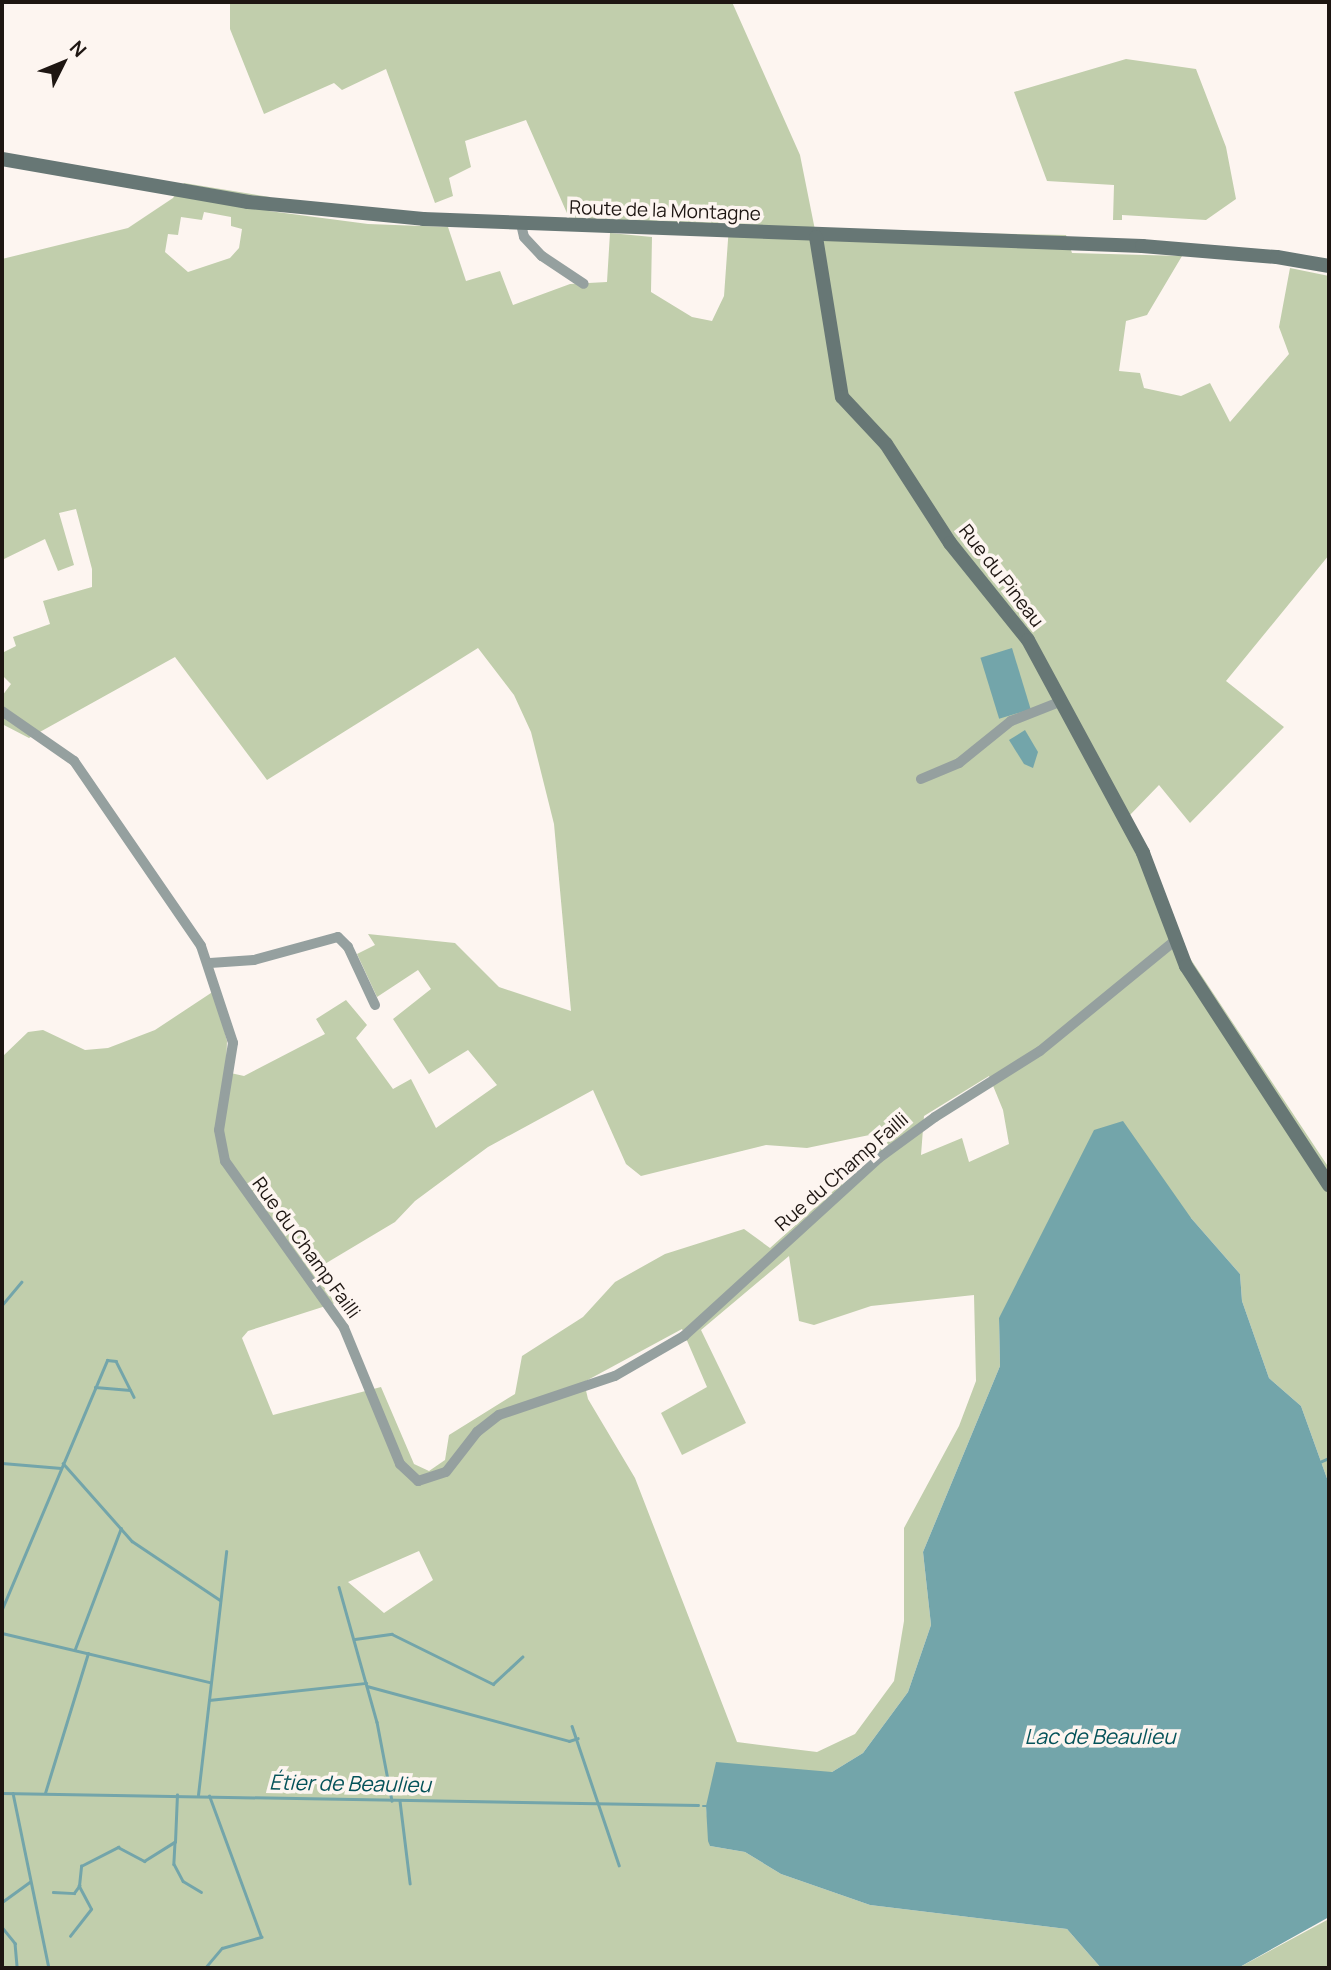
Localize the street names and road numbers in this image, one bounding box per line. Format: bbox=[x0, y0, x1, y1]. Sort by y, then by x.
street label: Route de la Montagne bbox=[569, 196, 761, 226]
street label: Rue du Pineau bbox=[954, 520, 1048, 632]
street label: Rue du Champ Failli bbox=[771, 1108, 913, 1236]
street label: Rue du Champ Failli bbox=[247, 1173, 365, 1323]

